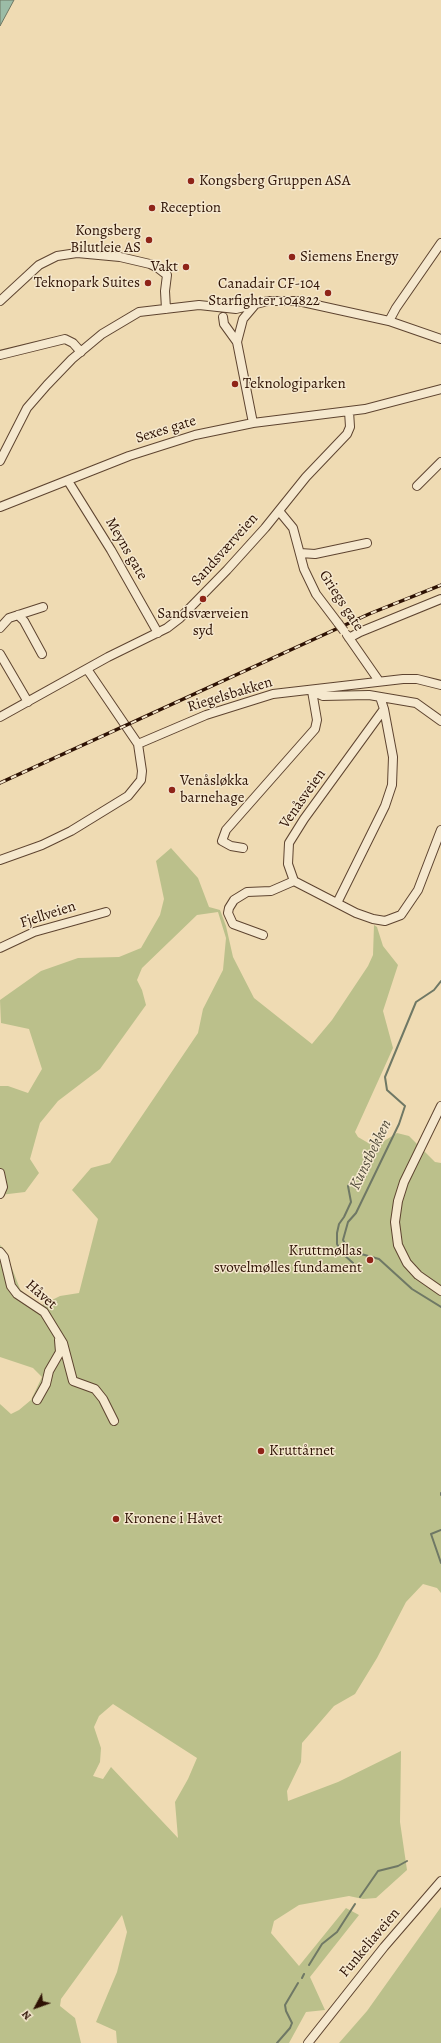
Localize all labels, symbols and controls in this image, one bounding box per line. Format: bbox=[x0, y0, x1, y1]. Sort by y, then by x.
place label: Kongsberg Gruppen ASA bbox=[199, 172, 351, 190]
marker: Kongsberg Gruppen ASA bbox=[186, 176, 196, 186]
place label: Reception bbox=[160, 199, 221, 217]
marker: Reception bbox=[147, 203, 157, 213]
place label: Kongsberg Bilutleie AS bbox=[70, 222, 141, 257]
marker: Kongsberg Bilutleie AS bbox=[144, 235, 154, 245]
place label: Siemens Energy bbox=[300, 248, 398, 266]
marker: Siemens Energy bbox=[287, 252, 297, 262]
place label: Vakt bbox=[151, 258, 178, 276]
marker: Vakt bbox=[181, 262, 191, 272]
place label: Teknopark Suites bbox=[34, 274, 140, 292]
place label: Canadair CF-104 Starfighter 104822 bbox=[208, 275, 320, 310]
marker: Teknopark Suites bbox=[143, 278, 153, 288]
marker: Canadair CF-104 Starfighter 104822 bbox=[323, 288, 333, 298]
place label: Teknologiparken bbox=[243, 375, 346, 393]
marker: Teknologiparken bbox=[230, 379, 240, 389]
street label: Sexes gate bbox=[133, 412, 199, 448]
street label: Sandsværveien bbox=[188, 510, 262, 590]
street label: Meyns gate bbox=[101, 515, 151, 583]
street label: Griegs gate bbox=[315, 567, 367, 635]
marker: Sandsværveien syd bbox=[198, 594, 208, 604]
place label: Sandsværveien syd bbox=[157, 605, 249, 640]
street label: Riegelsbakken bbox=[185, 674, 275, 716]
street label: Venåsveien bbox=[276, 766, 330, 832]
place label: Venåsløkka barnehage bbox=[180, 772, 249, 807]
marker: Venåsløkka barnehage bbox=[167, 785, 177, 795]
street label: Fjellveien bbox=[18, 898, 78, 932]
water label: Kunstbekken bbox=[346, 1117, 396, 1193]
place label: Kruttmøllas svovelmølles fundament bbox=[214, 1242, 362, 1277]
marker: Kruttmøllas svovelmølles fundament bbox=[365, 1255, 375, 1265]
street label: Håvet bbox=[22, 1276, 60, 1314]
place label: Kruttårnet bbox=[269, 1442, 335, 1460]
marker: Kruttårnet bbox=[256, 1446, 266, 1456]
place label: Kronene i Håvet bbox=[124, 1510, 222, 1528]
marker: Kronene i Håvet bbox=[111, 1514, 121, 1524]
street label: Funkeliaveien bbox=[336, 1905, 404, 1981]
north arrow bbox=[16, 1987, 56, 2027]
text: N bbox=[18, 2007, 35, 2023]

